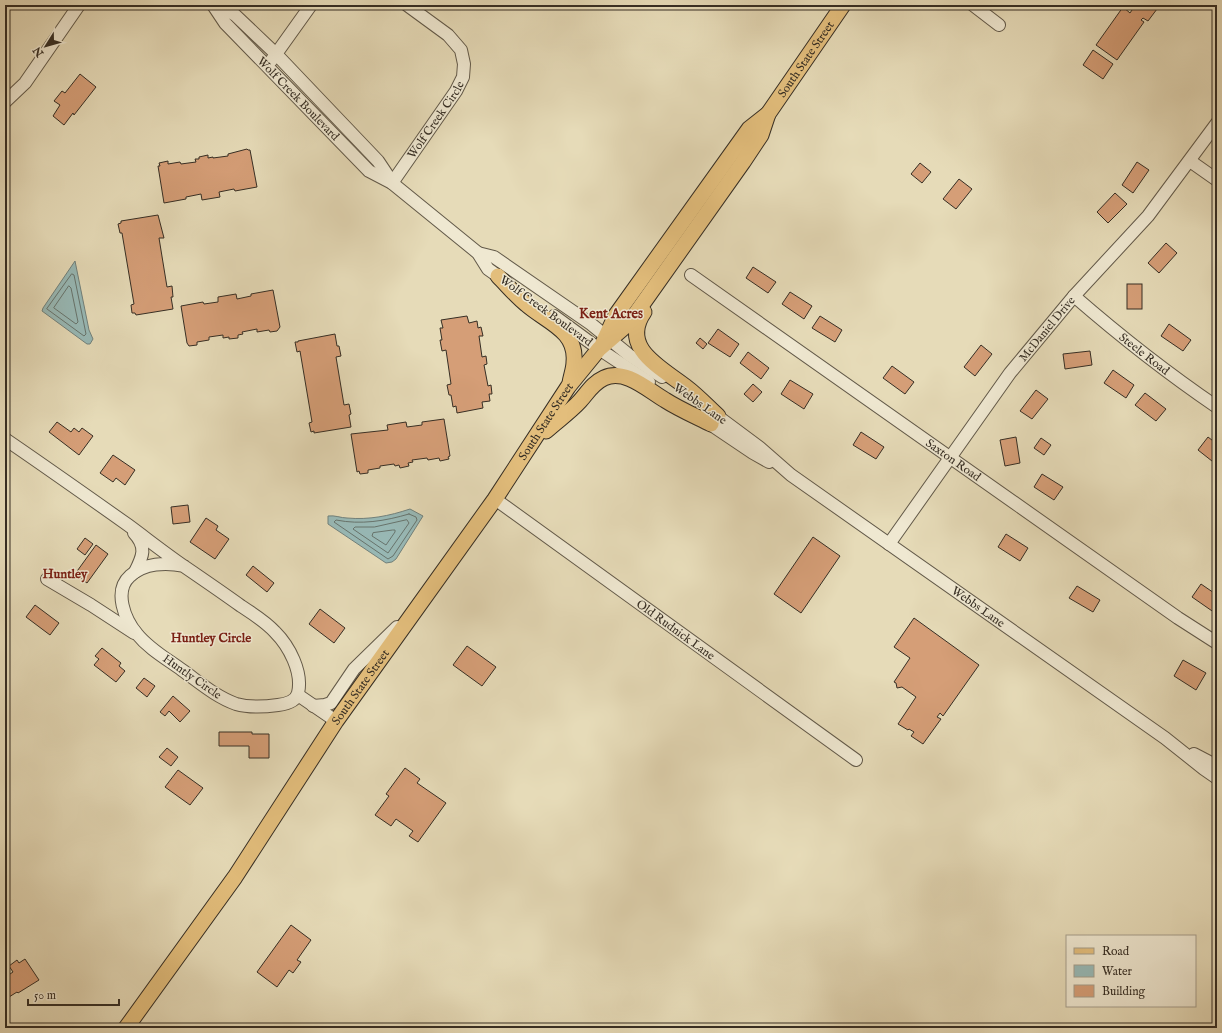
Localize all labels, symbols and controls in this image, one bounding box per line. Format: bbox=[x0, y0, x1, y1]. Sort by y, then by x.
street label: South State Street bbox=[774, 18, 837, 100]
north arrow bbox=[26, 26, 66, 66]
text: N bbox=[30, 43, 48, 60]
street label: Wolf Creek Boulevard bbox=[254, 53, 343, 144]
street label: Wolf Creek Circle bbox=[404, 78, 468, 161]
street label: Wolf Creek Boulevard bbox=[497, 272, 596, 350]
street label: McDaniel Drive bbox=[1015, 293, 1078, 364]
district label: Kent Acres bbox=[579, 305, 643, 323]
street label: Steele Road bbox=[1116, 329, 1173, 378]
street label: South State Street bbox=[515, 379, 576, 463]
street label: Webbs Lane bbox=[670, 380, 730, 428]
street label: Saxton Road bbox=[923, 435, 984, 485]
district label: Huntley bbox=[43, 566, 88, 583]
street label: Webbs Lane bbox=[949, 583, 1008, 631]
street label: Old Rudnick Lane bbox=[633, 596, 718, 663]
district label: Huntley Circle bbox=[171, 630, 251, 647]
street label: South State Street bbox=[328, 646, 393, 728]
street label: Huntly Circle bbox=[160, 651, 225, 703]
legend bbox=[1066, 935, 1196, 1007]
text: Road bbox=[1102, 944, 1130, 959]
text: Water bbox=[1102, 964, 1133, 979]
scale bar bbox=[28, 981, 119, 1007]
text: Building bbox=[1102, 984, 1146, 999]
text: 50 m bbox=[34, 988, 56, 1003]

